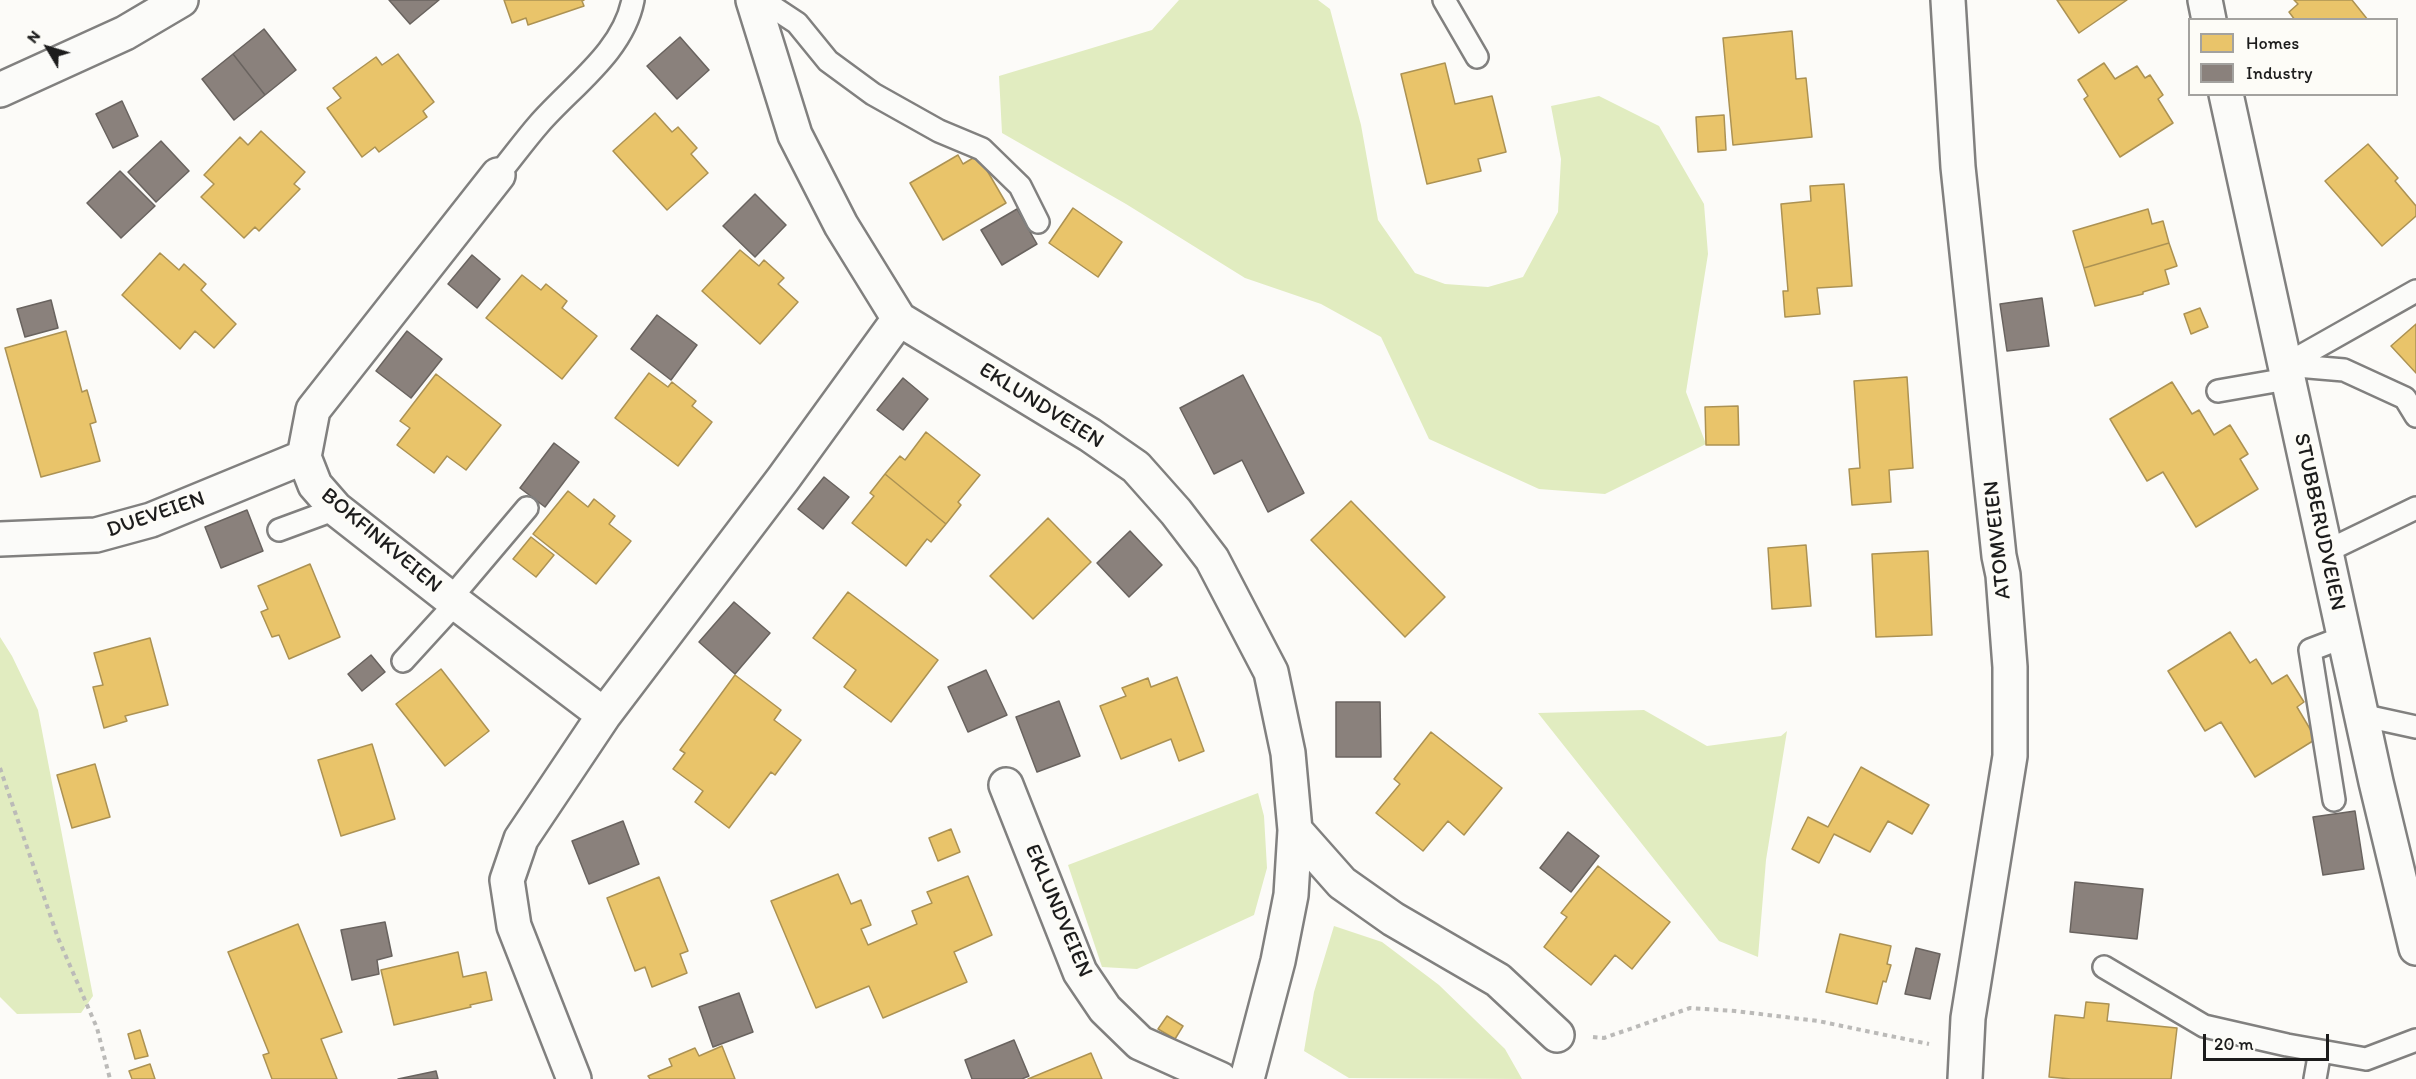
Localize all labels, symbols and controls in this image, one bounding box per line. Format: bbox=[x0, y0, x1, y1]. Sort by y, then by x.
north arrow bbox=[18, 18, 78, 78]
legend bbox=[2188, 18, 2398, 96]
text: N bbox=[23, 27, 44, 47]
text: Homes bbox=[2246, 32, 2299, 54]
text: Industry bbox=[2246, 62, 2313, 84]
street label: EKLUNDVEIEN bbox=[974, 357, 1108, 455]
street label: STUBBERUDVEIEN bbox=[2287, 431, 2351, 613]
street label: ATOMVEIEN bbox=[1979, 479, 2017, 601]
street label: BOKFINKVEIEN bbox=[315, 483, 447, 599]
street label: DUEVEIEN bbox=[103, 486, 209, 544]
street label: EKLUNDVEIEN bbox=[1018, 841, 1098, 981]
scale bar bbox=[2206, 1022, 2332, 1060]
text: 20 m bbox=[2214, 1033, 2254, 1055]

